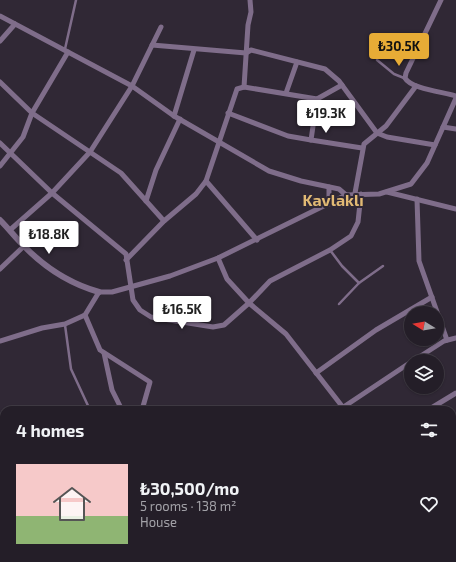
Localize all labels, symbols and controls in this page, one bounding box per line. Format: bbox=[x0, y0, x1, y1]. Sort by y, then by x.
pin: ₺30.5K bbox=[366, 33, 432, 67]
text: ₺30.5K bbox=[378, 38, 420, 54]
pin: ₺19.3K bbox=[293, 100, 359, 134]
text: ₺19.3K bbox=[306, 105, 346, 121]
district label: Kavlaklı bbox=[302, 190, 364, 209]
pin: ₺18.8K bbox=[16, 221, 82, 255]
text: ₺18.8K bbox=[29, 226, 69, 242]
pin: ₺16.5K bbox=[149, 296, 215, 330]
text: ₺16.5K bbox=[162, 301, 202, 317]
north arrow bbox=[404, 306, 444, 346]
map controls bbox=[404, 306, 444, 394]
button: layers bbox=[404, 354, 444, 394]
icon: filters bbox=[418, 419, 440, 441]
text: 4 homes bbox=[16, 420, 84, 440]
text: ₺30,500/mo bbox=[140, 478, 239, 498]
icon: home bbox=[48, 480, 96, 528]
icon: heart bbox=[418, 493, 440, 515]
text: 5 rooms · 138 m² bbox=[140, 498, 237, 514]
text: House bbox=[140, 514, 177, 530]

